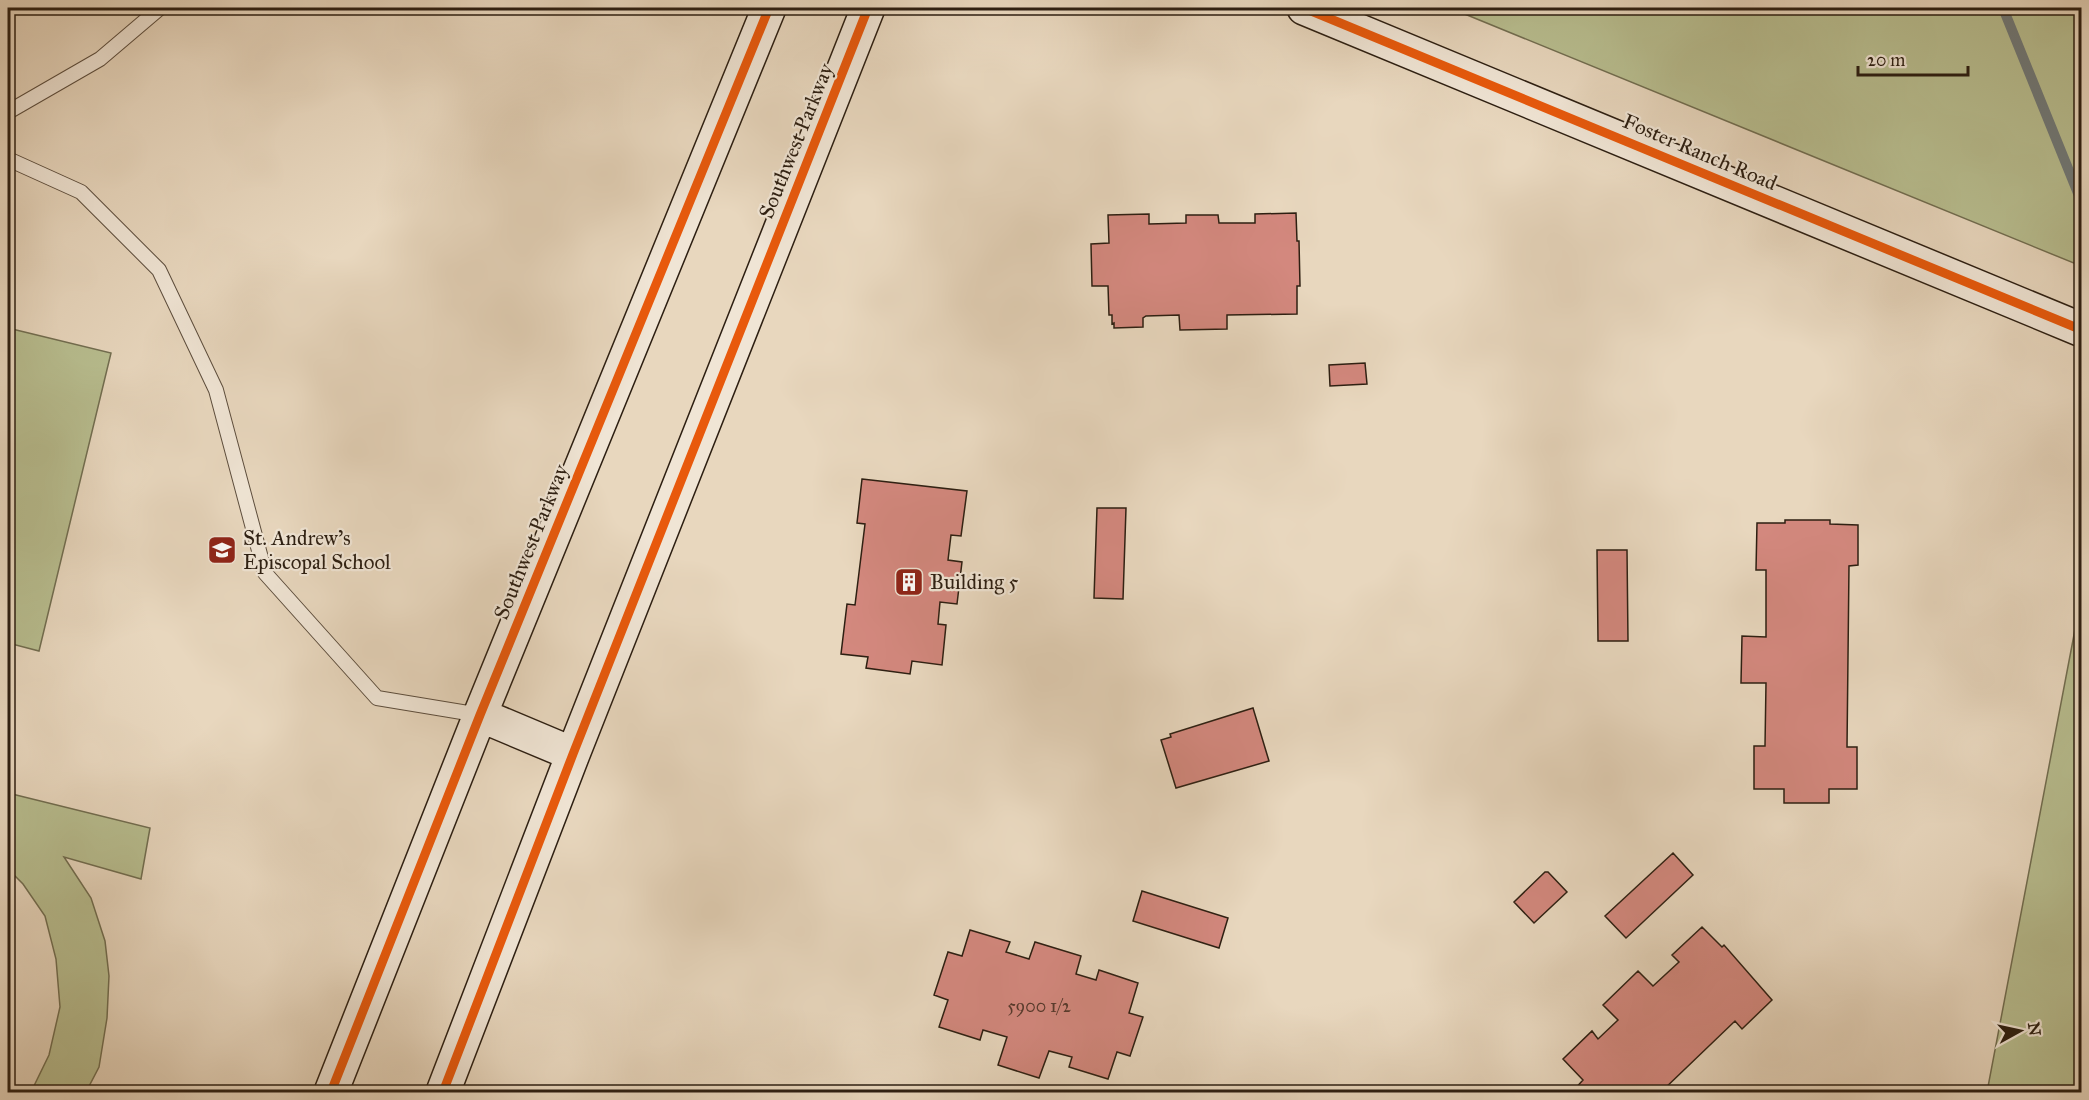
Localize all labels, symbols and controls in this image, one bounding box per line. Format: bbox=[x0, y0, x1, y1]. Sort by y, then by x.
scale bar bbox=[1858, 39, 1968, 77]
text: 20 m bbox=[1867, 49, 1905, 71]
street label: Southwest Parkway bbox=[753, 59, 839, 222]
street label: Foster Ranch Road bbox=[1619, 108, 1781, 196]
street label: Southwest Parkway bbox=[488, 460, 574, 623]
place label: St. Andrew's Episcopal School bbox=[243, 525, 391, 575]
school or university icon: St. Andrew's Episcopal School bbox=[206, 534, 238, 566]
building icon: Building 5 bbox=[893, 566, 925, 598]
place label: Building 5 bbox=[930, 569, 1018, 595]
house number: 5900 1/2 bbox=[1007, 995, 1071, 1017]
north arrow bbox=[1990, 1001, 2050, 1061]
text: N bbox=[2024, 1021, 2045, 1037]

